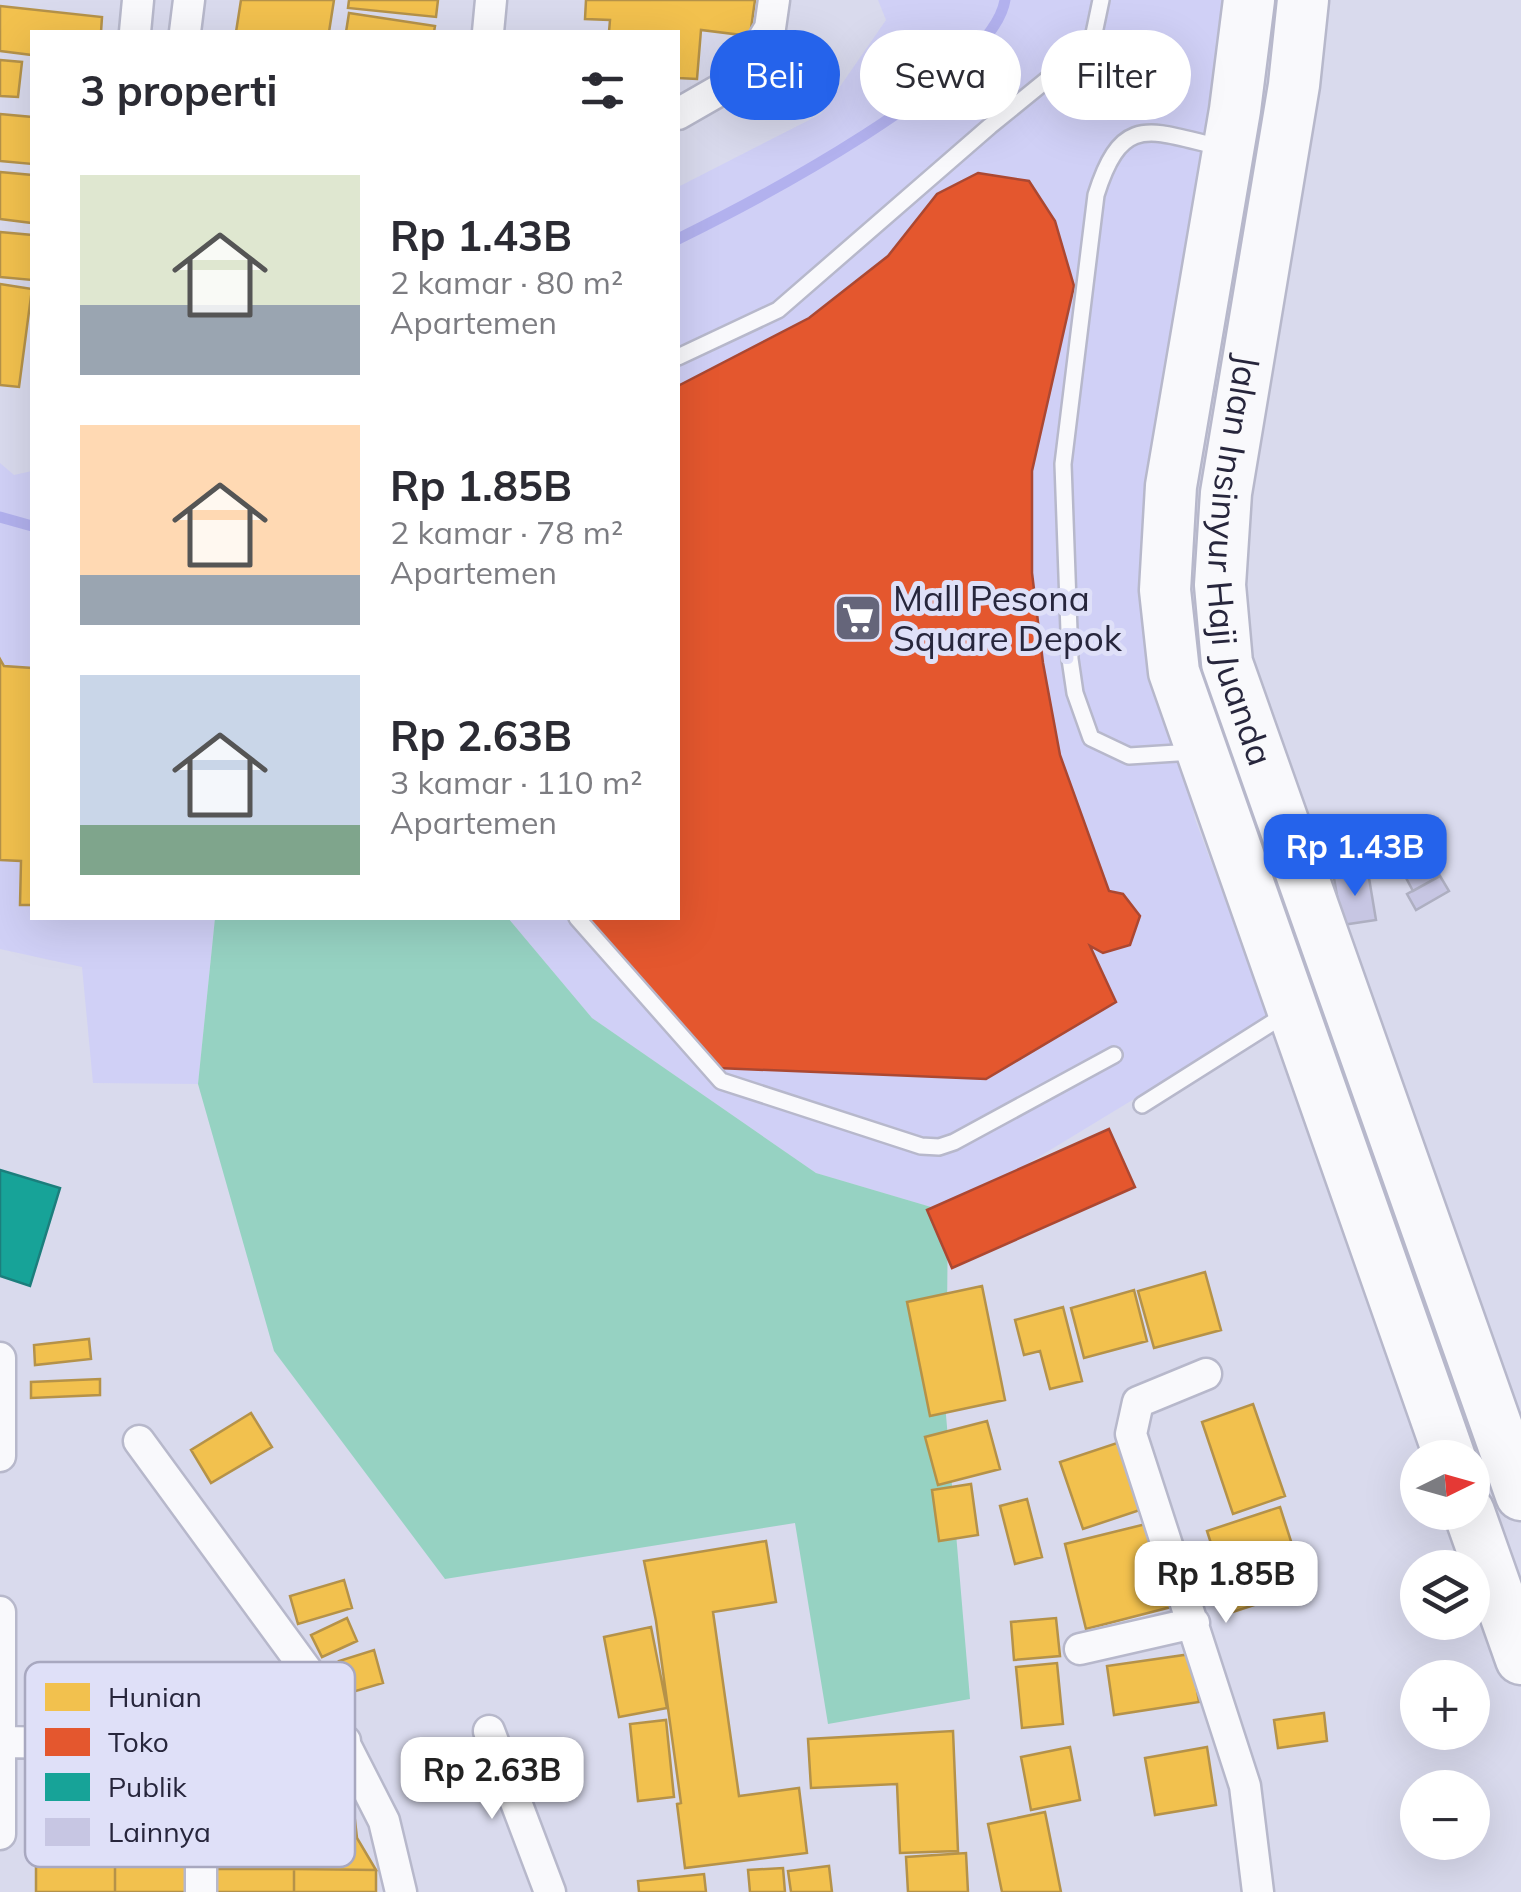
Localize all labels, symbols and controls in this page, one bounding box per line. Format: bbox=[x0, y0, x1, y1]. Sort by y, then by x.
chip: Beli bbox=[710, 30, 840, 120]
chip: Sewa bbox=[860, 30, 1021, 120]
chip: Filter bbox=[1041, 30, 1191, 120]
icon: filters bbox=[575, 63, 630, 118]
text: 3 properti bbox=[80, 64, 277, 117]
text: Rp 1.43B bbox=[390, 209, 572, 262]
icon: home bbox=[160, 215, 280, 335]
text: 2 kamar · 80 m² bbox=[390, 262, 623, 302]
text: Apartemen bbox=[390, 302, 557, 342]
street label: Jalan Insinyur Haji Juanda bbox=[1198, 352, 1283, 771]
text: Rp 1.85B bbox=[390, 459, 572, 512]
icon: home bbox=[160, 465, 280, 585]
text: 2 kamar · 78 m² bbox=[390, 512, 623, 552]
text: Apartemen bbox=[390, 552, 557, 592]
place label: Mall Pesona Square Depok bbox=[893, 576, 1123, 660]
supermarket icon: Mall Pesona Square Depok bbox=[832, 592, 884, 644]
text: Rp 2.63B bbox=[390, 709, 572, 762]
icon: home bbox=[160, 715, 280, 835]
text: 3 kamar · 110 m² bbox=[390, 762, 642, 802]
text: Apartemen bbox=[390, 802, 557, 842]
pin: Rp 1.43B bbox=[1252, 814, 1458, 899]
text: Rp 1.43B bbox=[1286, 826, 1424, 866]
north arrow bbox=[1400, 1440, 1490, 1530]
map controls bbox=[1400, 1440, 1490, 1860]
pin: Rp 1.85B bbox=[1123, 1541, 1329, 1626]
button: layers bbox=[1400, 1550, 1490, 1640]
text: Rp 1.85B bbox=[1157, 1553, 1295, 1593]
button: + bbox=[1400, 1660, 1490, 1750]
legend bbox=[25, 1662, 355, 1867]
text: Hunian bbox=[108, 1679, 202, 1714]
text: Toko bbox=[108, 1724, 169, 1759]
pin: Rp 2.63B bbox=[389, 1737, 595, 1822]
text: Rp 2.63B bbox=[423, 1749, 561, 1789]
text: Publik bbox=[108, 1769, 187, 1804]
button: − bbox=[1400, 1770, 1490, 1860]
text: Lainnya bbox=[108, 1814, 211, 1849]

